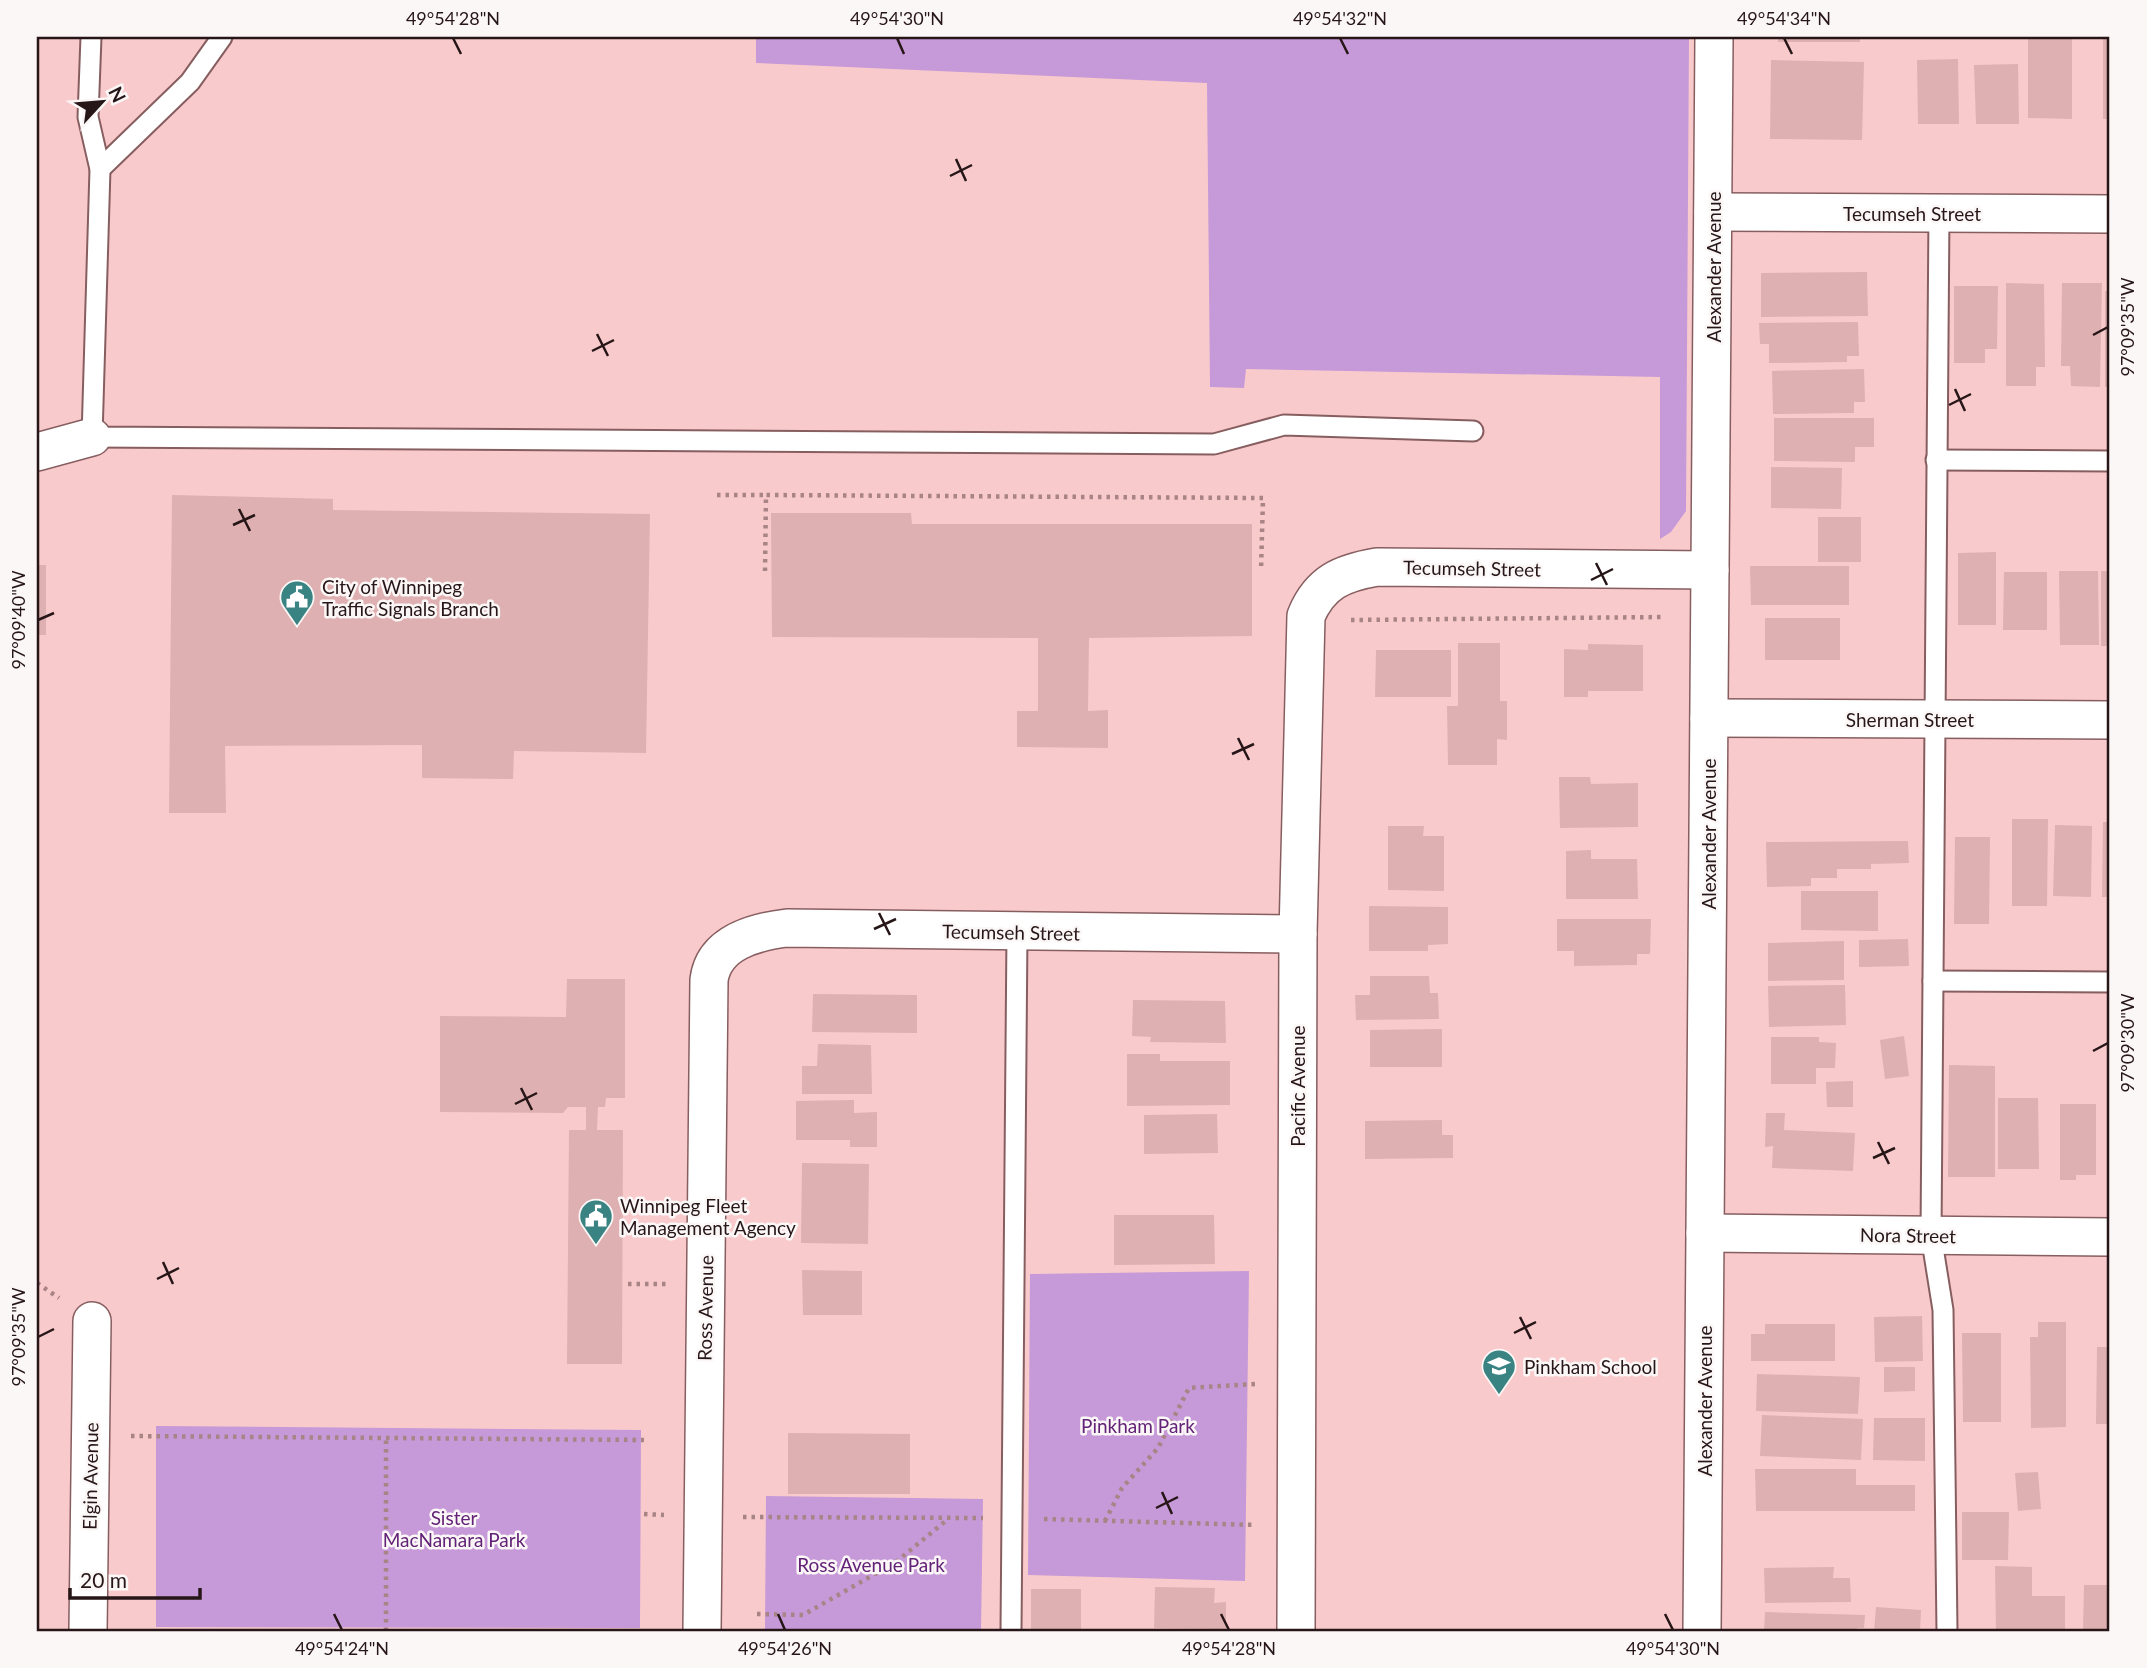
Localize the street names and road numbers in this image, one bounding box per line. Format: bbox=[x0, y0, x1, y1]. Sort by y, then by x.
street label: Alexander Avenue bbox=[1702, 191, 1725, 343]
street label: Tecumseh Street bbox=[1843, 202, 1981, 225]
street label: Tecumseh Street bbox=[1403, 555, 1541, 581]
street label: Sherman Street bbox=[1846, 708, 1974, 731]
street label: Alexander Avenue bbox=[1697, 758, 1720, 910]
street label: Tecumseh Street bbox=[942, 919, 1080, 945]
street label: Pacific Avenue bbox=[1286, 1025, 1309, 1147]
street label: Nora Street bbox=[1860, 1223, 1956, 1247]
street label: Ross Avenue bbox=[693, 1255, 717, 1361]
street label: Alexander Avenue bbox=[1693, 1325, 1716, 1477]
street label: Elgin Avenue bbox=[78, 1422, 102, 1530]

